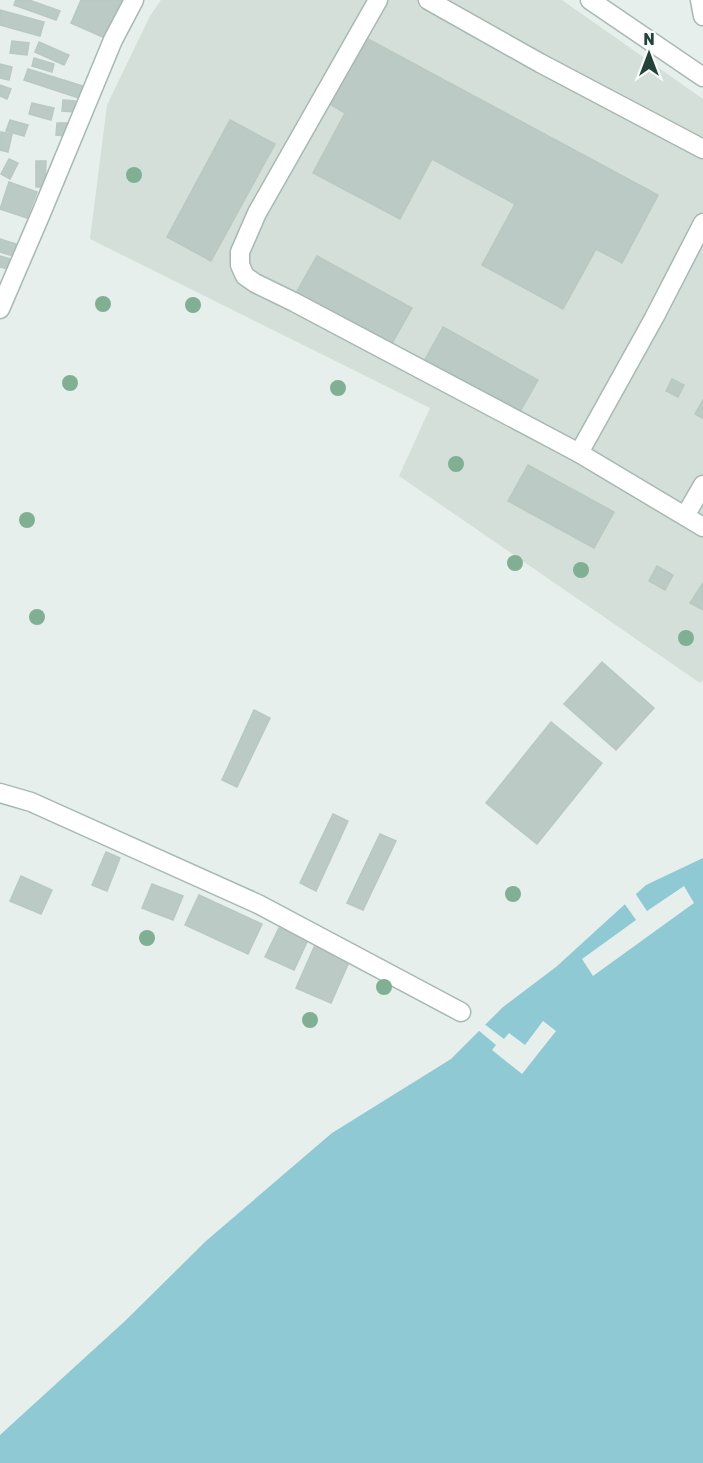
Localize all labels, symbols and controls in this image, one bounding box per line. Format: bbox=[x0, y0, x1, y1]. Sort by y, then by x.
north arrow bbox=[619, 24, 679, 84]
text: N bbox=[643, 30, 655, 49]

